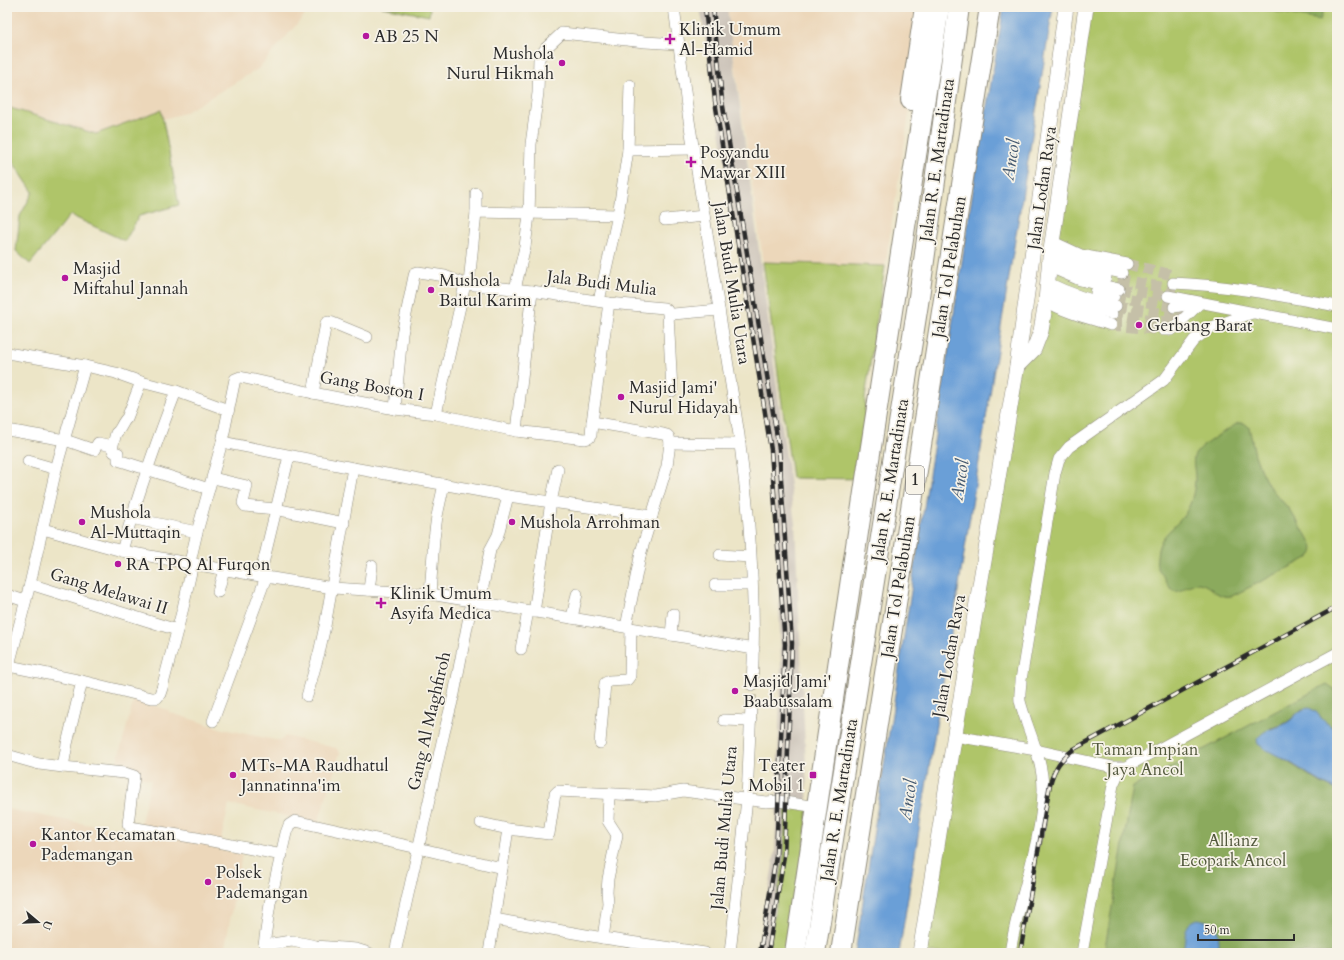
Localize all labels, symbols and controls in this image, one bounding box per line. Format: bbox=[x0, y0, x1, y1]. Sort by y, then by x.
place label: Klinik Umum Al-Hamid bbox=[679, 18, 781, 61]
place label: AB 25 N bbox=[374, 25, 439, 48]
marker: AB 25 N bbox=[361, 31, 371, 41]
marker: Klinik Umum Al-Hamid bbox=[664, 33, 676, 45]
place label: Mushola Nurul Hikmah bbox=[447, 42, 555, 85]
marker: Mushola Nurul Hikmah bbox=[557, 58, 567, 68]
street label: Jalan R. E. Martadinata bbox=[914, 76, 960, 246]
street label: Jalan Lodan Raya bbox=[1022, 124, 1062, 254]
water label: Ancol bbox=[995, 137, 1027, 183]
place label: Posyandu Mawar XIII bbox=[700, 141, 786, 184]
marker: Posyandu Mawar XIII bbox=[685, 156, 697, 168]
street label: Jalan Tol Pelabuhan bbox=[926, 194, 972, 343]
street label: Jalan Budi Mulia Utara bbox=[707, 197, 756, 367]
place label: Masjid Miftahul Jannah bbox=[73, 257, 189, 300]
street label: Jala Budi Mulia bbox=[543, 264, 659, 301]
place label: Mushola Baitul Karim bbox=[439, 269, 532, 312]
marker: Masjid Miftahul Jannah bbox=[60, 273, 70, 283]
marker: Mushola Baitul Karim bbox=[426, 285, 436, 295]
place label: Gerbang Barat bbox=[1147, 314, 1253, 337]
marker: Gerbang Barat bbox=[1134, 320, 1144, 330]
street label: Gang Boston I bbox=[318, 366, 426, 407]
place label: Masjid Jami' Nurul Hidayah bbox=[629, 376, 739, 419]
marker: Masjid Jami' Nurul Hidayah bbox=[616, 392, 626, 402]
street label: Jalan R. E. Martadinata bbox=[865, 396, 914, 566]
water label: Ancol bbox=[944, 457, 976, 503]
road number: 1 bbox=[906, 466, 924, 494]
place label: Mushola Al-Muttaqin bbox=[90, 501, 181, 544]
place label: Mushola Arrohman bbox=[520, 511, 661, 534]
street label: Jalan Tol Pelabuhan bbox=[875, 514, 921, 663]
marker: Mushola Al-Muttaqin bbox=[77, 517, 87, 527]
marker: Mushola Arrohman bbox=[507, 517, 517, 527]
place label: RA TPQ Al Furqon bbox=[126, 553, 271, 576]
marker: RA TPQ Al Furqon bbox=[113, 559, 123, 569]
street label: Gang Melawai II bbox=[47, 562, 171, 620]
place label: Klinik Umum Asyifa Medica bbox=[390, 582, 492, 625]
street label: Jalan Lodan Raya bbox=[926, 592, 971, 722]
marker: Klinik Umum Asyifa Medica bbox=[375, 597, 387, 609]
street label: Gang Al Maghfiroh bbox=[402, 649, 456, 793]
place label: Masjid Jami' Baabussalam bbox=[743, 670, 833, 713]
marker: Masjid Jami' Baabussalam bbox=[730, 686, 740, 696]
street label: Jalan R. E. Martadinata bbox=[814, 716, 863, 886]
park label: Taman Impian Jaya Ancol bbox=[1092, 738, 1199, 781]
street label: Jalan Budi Mulia Utara bbox=[705, 744, 743, 914]
place label: MTs-MA Raudhatul Jannatinna'im bbox=[238, 754, 389, 797]
place label: Teater Mobil 1 bbox=[748, 754, 806, 797]
marker: MTs-MA Raudhatul Jannatinna'im bbox=[228, 770, 238, 780]
marker: Teater Mobil 1 bbox=[808, 770, 818, 780]
water label: Ancol bbox=[892, 777, 924, 823]
place label: Kantor Kecamatan Pademangan bbox=[41, 823, 176, 866]
park label: Allianz Ecopark Ancol bbox=[1180, 829, 1287, 872]
marker: Kantor Kecamatan Pademangan bbox=[28, 839, 38, 849]
place label: Polsek Pademangan bbox=[216, 861, 308, 904]
marker: Polsek Pademangan bbox=[203, 877, 213, 887]
north arrow bbox=[18, 902, 58, 942]
scale bar bbox=[1198, 916, 1294, 942]
text: U bbox=[38, 918, 56, 932]
text: 50 m bbox=[1204, 922, 1231, 938]

